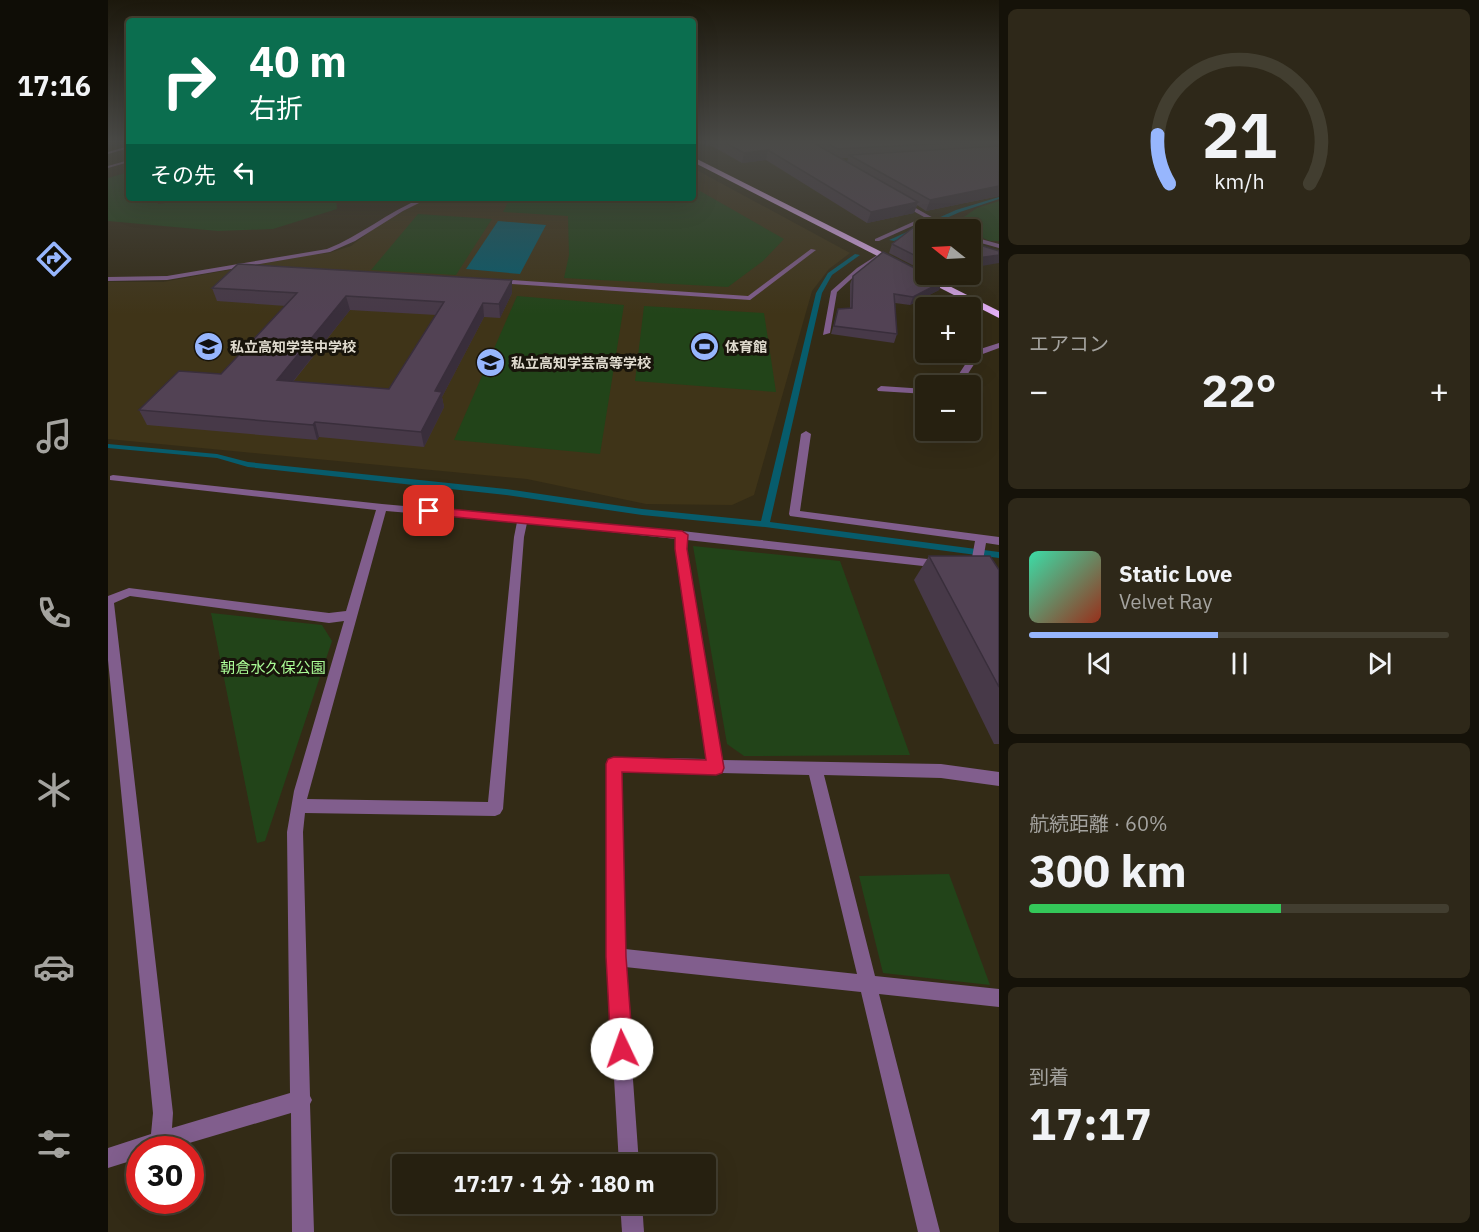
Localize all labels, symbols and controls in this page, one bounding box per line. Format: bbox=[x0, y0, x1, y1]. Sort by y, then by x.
text: 40 m bbox=[249, 34, 347, 89]
icon: right bbox=[150, 42, 228, 120]
text: 17:16 bbox=[17, 68, 91, 103]
text: 右折 bbox=[249, 90, 303, 125]
text: 21 bbox=[1202, 94, 1276, 175]
icon: left bbox=[228, 156, 261, 189]
text: その先 bbox=[150, 160, 216, 189]
text: km/h bbox=[1214, 167, 1264, 195]
north arrow bbox=[915, 219, 981, 285]
map controls bbox=[915, 219, 981, 441]
icon: directions bbox=[33, 238, 75, 280]
button: + bbox=[915, 297, 981, 363]
text: エアコン bbox=[1029, 330, 1109, 357]
school or university icon: 私立高知学芸中学校 bbox=[193, 331, 225, 363]
sports icon: 体育館 bbox=[688, 331, 720, 363]
place label: 私立高知学芸中学校 bbox=[230, 338, 356, 356]
place label: 体育館 bbox=[725, 338, 767, 356]
school or university icon: 私立高知学芸高等学校 bbox=[474, 347, 506, 379]
place label: 私立高知学芸高等学校 bbox=[511, 354, 651, 372]
text: 22° bbox=[1201, 361, 1277, 419]
text: − bbox=[1029, 369, 1049, 412]
text: + bbox=[1429, 369, 1449, 412]
button: − bbox=[915, 375, 981, 441]
icon: music bbox=[33, 415, 75, 457]
pin bbox=[403, 485, 454, 536]
icon: arrive bbox=[412, 494, 445, 527]
text: Static Love bbox=[1119, 559, 1232, 588]
text: Velvet Ray bbox=[1119, 588, 1212, 615]
icon: phone bbox=[33, 592, 75, 634]
icon: previous bbox=[1083, 647, 1116, 680]
icon: pause bbox=[1223, 647, 1256, 680]
icon: next bbox=[1363, 647, 1396, 680]
park label: 朝倉水久保公園 bbox=[220, 658, 326, 677]
icon: climate bbox=[33, 769, 75, 811]
text: 航続距離 · 60% bbox=[1029, 810, 1168, 837]
text: 300 km bbox=[1029, 841, 1187, 899]
icon: car bbox=[33, 946, 75, 988]
position arrow bbox=[590, 1017, 654, 1081]
text: 到着 bbox=[1029, 1063, 1069, 1090]
text: 17:17 bbox=[1029, 1094, 1152, 1152]
icon: filters bbox=[33, 1123, 75, 1165]
speed limit sign: 30 bbox=[126, 1136, 204, 1214]
text: 17:17 · 1 分 · 180 m bbox=[453, 1169, 655, 1198]

